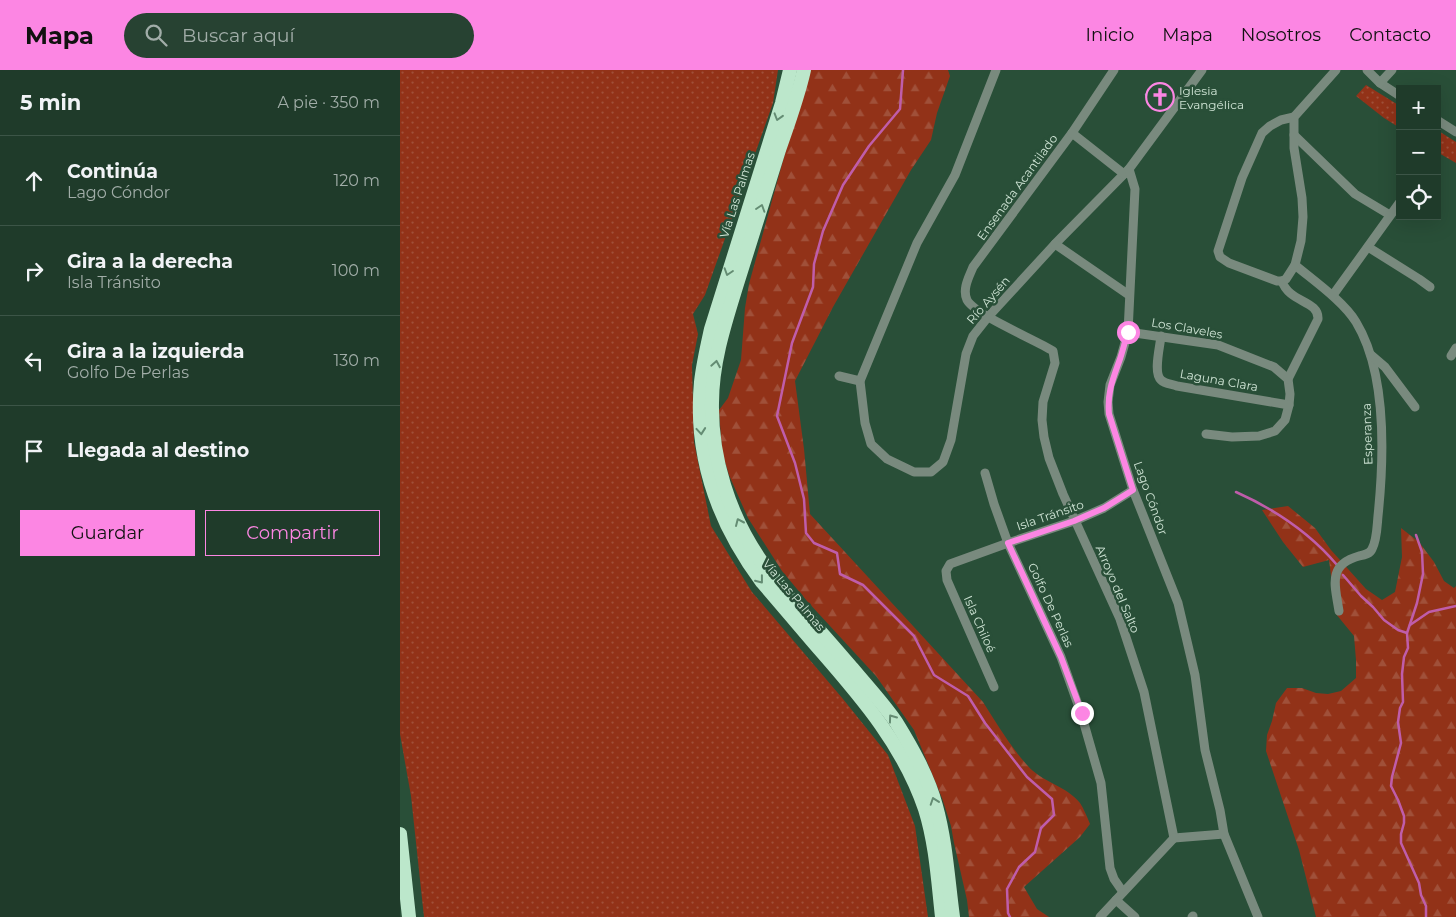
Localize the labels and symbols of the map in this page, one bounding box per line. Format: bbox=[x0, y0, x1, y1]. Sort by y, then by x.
church icon: Iglesia Evangélica bbox=[1145, 82, 1175, 112]
place label: Iglesia Evangélica bbox=[1179, 83, 1244, 112]
one-way arrow bbox=[773, 112, 783, 121]
street label: Ensenada Acantilado bbox=[974, 131, 1060, 243]
street label: Vía Las Palmas bbox=[716, 150, 758, 240]
one-way arrow bbox=[756, 204, 766, 212]
one-way arrow bbox=[724, 267, 734, 276]
street label: Río Aysén bbox=[963, 273, 1013, 327]
street label: Los Claveles bbox=[1150, 314, 1224, 342]
route start bbox=[1117, 321, 1140, 344]
one-way arrow bbox=[710, 359, 720, 368]
street label: Laguna Clara bbox=[1179, 366, 1259, 394]
street label: Esperanza bbox=[1358, 403, 1376, 465]
one-way arrow bbox=[695, 427, 706, 435]
street label: Lago Cóndor bbox=[1131, 459, 1171, 537]
street label: Isla Tránsito bbox=[1014, 496, 1086, 534]
one-way arrow bbox=[734, 518, 745, 527]
street label: Arroyo del Salto bbox=[1093, 543, 1143, 635]
street label: Vía Las Palmas bbox=[760, 556, 828, 634]
street label: Golfo De Perlas bbox=[1025, 560, 1077, 650]
one-way arrow bbox=[754, 574, 763, 584]
street label: Isla Chiloé bbox=[961, 593, 999, 655]
route end bbox=[1071, 702, 1094, 725]
one-way arrow bbox=[889, 714, 898, 724]
one-way arrow bbox=[930, 797, 940, 806]

